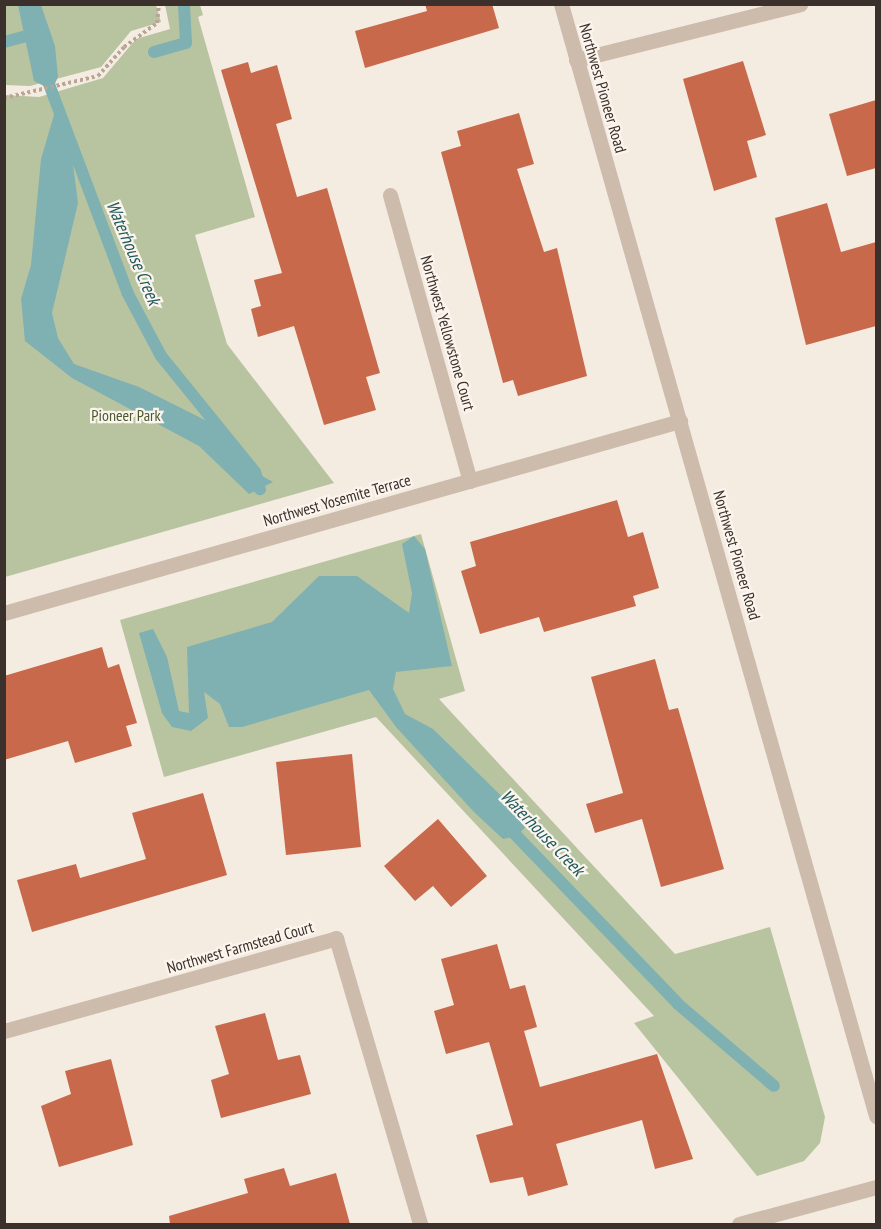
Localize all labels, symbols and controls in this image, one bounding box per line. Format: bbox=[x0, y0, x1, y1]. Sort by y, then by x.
street label: Northwest Pioneer Road bbox=[575, 21, 631, 155]
water label: Waterhouse Creek bbox=[101, 198, 165, 308]
street label: Northwest Yellowstone Court bbox=[417, 253, 479, 413]
park label: Pioneer Park bbox=[91, 405, 161, 425]
street label: Northwest Yosemite Terrace bbox=[261, 470, 413, 530]
street label: Northwest Pioneer Road bbox=[709, 488, 765, 622]
water label: Waterhouse Creek bbox=[496, 785, 588, 881]
street label: Northwest Farmstead Court bbox=[165, 917, 315, 977]

